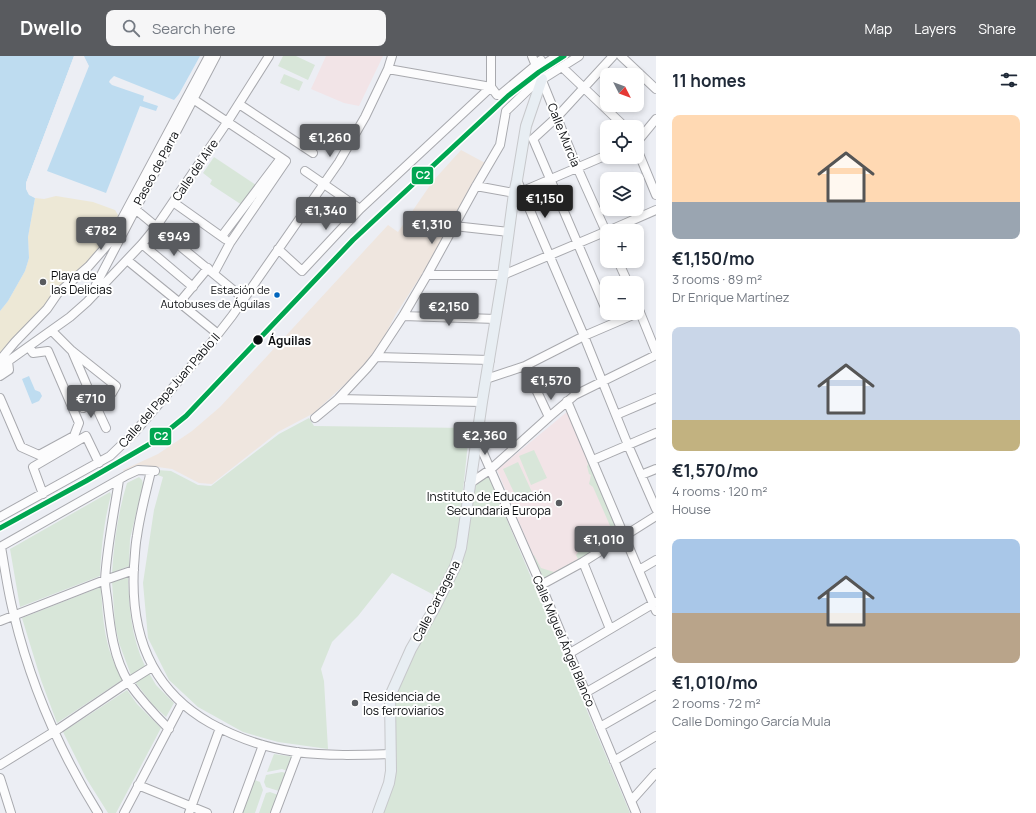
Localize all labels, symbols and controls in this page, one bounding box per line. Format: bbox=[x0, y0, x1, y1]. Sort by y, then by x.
search box bbox=[106, 10, 386, 46]
text: Dwello bbox=[20, 15, 82, 41]
icon: search bbox=[120, 17, 142, 39]
text: Search here bbox=[152, 18, 235, 39]
text: Map bbox=[864, 19, 892, 38]
text: Layers bbox=[914, 19, 956, 38]
text: Share bbox=[978, 19, 1016, 38]
north arrow bbox=[600, 68, 644, 112]
map controls bbox=[600, 68, 644, 320]
text: 11 homes bbox=[672, 69, 746, 92]
icon: filters bbox=[998, 69, 1020, 91]
street label: Calle Murcia bbox=[543, 100, 585, 170]
button: locate bbox=[600, 120, 644, 164]
pin: €1,260 bbox=[297, 124, 363, 158]
street label: Paseo de Parra bbox=[129, 128, 183, 208]
text: €1,260 bbox=[309, 128, 351, 146]
street label: Calle del Aire bbox=[168, 136, 222, 204]
icon: home bbox=[810, 141, 882, 213]
line badge: C2 bbox=[411, 166, 434, 185]
text: C2 bbox=[416, 167, 430, 182]
button: layers bbox=[600, 172, 644, 216]
pin: €1,150 bbox=[512, 185, 578, 219]
text: €1,150 bbox=[526, 189, 564, 207]
pin: €1,340 bbox=[293, 197, 359, 231]
text: €1,340 bbox=[305, 201, 347, 219]
pin: €1,310 bbox=[399, 211, 465, 245]
text: €1,310 bbox=[412, 215, 452, 233]
pin: €782 bbox=[77, 217, 125, 251]
text: €782 bbox=[85, 221, 117, 239]
pin: €949 bbox=[150, 223, 198, 257]
button: + bbox=[600, 224, 644, 268]
text: €949 bbox=[158, 227, 190, 245]
text: €1,150/mo bbox=[672, 247, 755, 270]
place label: Playa de las Delicias bbox=[51, 267, 112, 298]
text: 3 rooms · 89 m² bbox=[672, 270, 762, 288]
button: − bbox=[600, 276, 644, 320]
marker: Playa de las Delicias bbox=[38, 277, 48, 287]
place label: Estación de Autobuses de Águilas bbox=[160, 282, 271, 311]
text: Dr Enrique Martínez bbox=[672, 288, 790, 306]
marker: Estación de Autobuses de Águilas bbox=[272, 290, 282, 300]
pin: €2,150 bbox=[416, 293, 482, 327]
text: €2,150 bbox=[429, 297, 469, 315]
street label: Calle del Papa Juan Pablo II bbox=[114, 329, 224, 451]
place label: Águilas bbox=[268, 332, 312, 349]
marker: Águilas bbox=[251, 333, 265, 347]
icon: home bbox=[810, 353, 882, 425]
pin: €1,570 bbox=[518, 367, 584, 401]
text: €1,570 bbox=[530, 371, 572, 389]
pin: €710 bbox=[67, 385, 115, 419]
text: €710 bbox=[76, 389, 106, 407]
pin: €2,360 bbox=[452, 422, 518, 456]
text: €2,360 bbox=[463, 426, 507, 444]
line badge: C2 bbox=[149, 427, 172, 446]
text: C2 bbox=[154, 428, 168, 443]
text: €1,570/mo bbox=[672, 459, 758, 482]
text: 4 rooms · 120 m² bbox=[672, 482, 767, 500]
place label: Instituto de Educación Secundaria Europa bbox=[427, 488, 551, 519]
marker: Instituto de Educación Secundaria Europa bbox=[554, 498, 564, 508]
text: House bbox=[672, 500, 711, 518]
pin: €1,010 bbox=[571, 526, 637, 560]
text: €1,010 bbox=[584, 530, 624, 548]
street label: Calle Cartagena bbox=[408, 557, 464, 645]
icon: home bbox=[810, 565, 882, 637]
street label: Calle Miguel Ángel Blanco bbox=[529, 573, 599, 709]
text: €1,010/mo bbox=[672, 671, 758, 694]
place label: Residencia de los ferroviarios bbox=[363, 688, 444, 719]
text: 2 rooms · 72 m² bbox=[672, 694, 761, 712]
marker: Residencia de los ferroviarios bbox=[350, 698, 360, 708]
text: Calle Domingo García Mula bbox=[672, 712, 831, 730]

